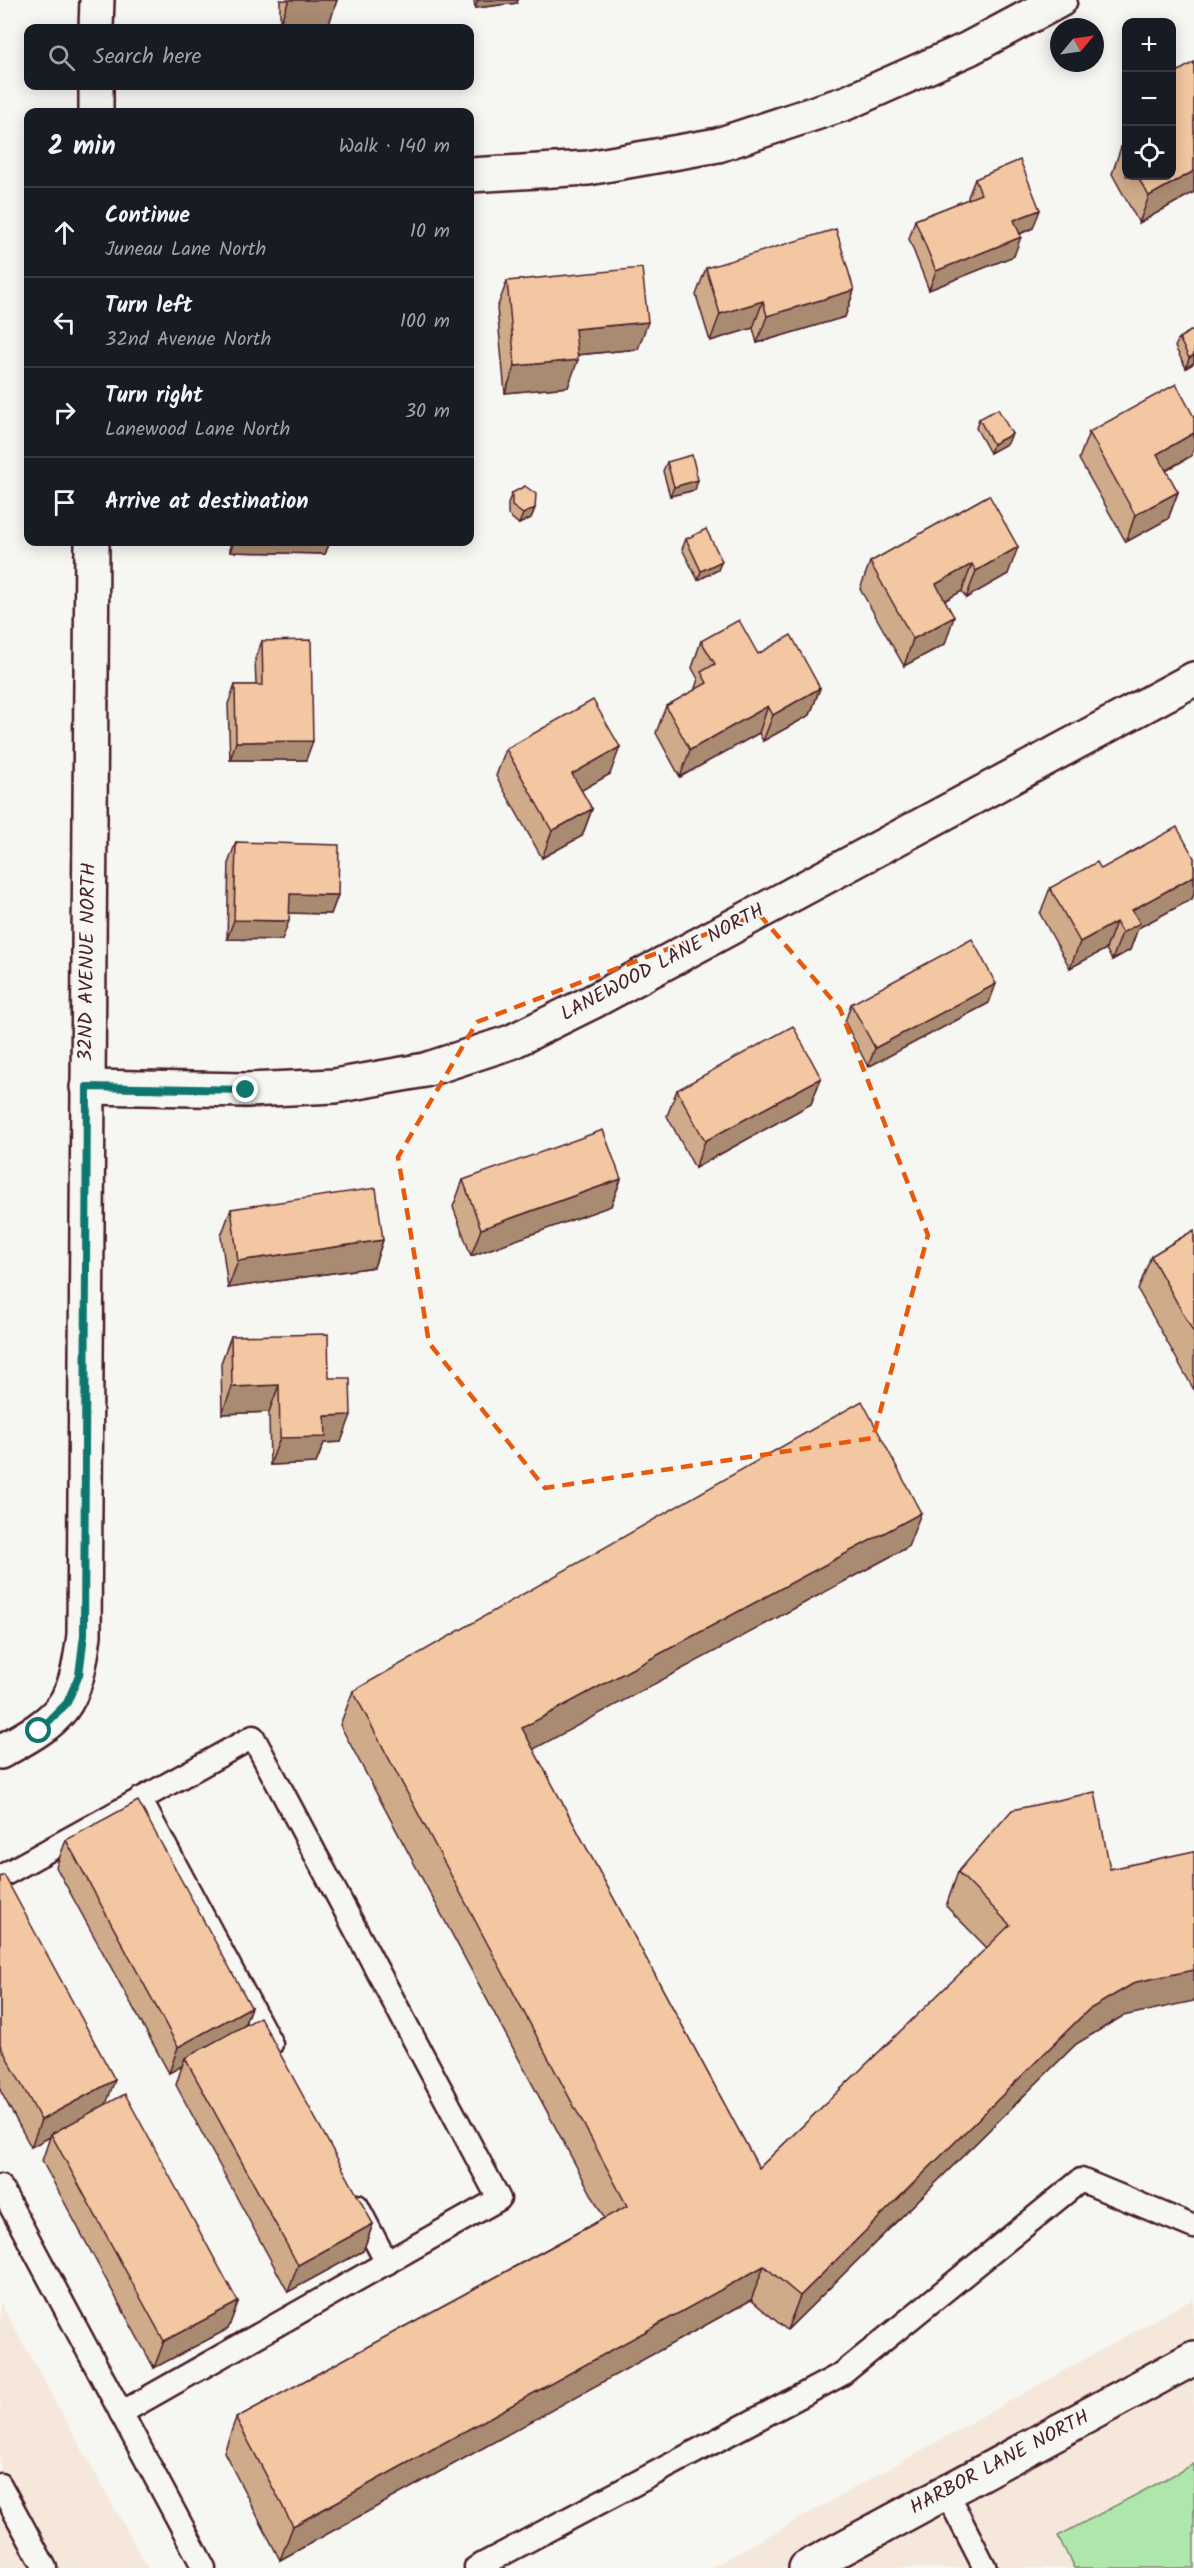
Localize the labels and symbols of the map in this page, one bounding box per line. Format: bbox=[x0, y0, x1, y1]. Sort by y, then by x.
north arrow bbox=[1050, 18, 1104, 72]
street label: 32ND AVENUE NORTH bbox=[70, 862, 106, 1062]
street label: LANEWOOD LANE NORTH bbox=[555, 896, 771, 1030]
route end bbox=[232, 1076, 258, 1102]
route start bbox=[25, 1717, 51, 1743]
street label: HARBOR LANE NORTH bbox=[904, 2402, 1096, 2524]

